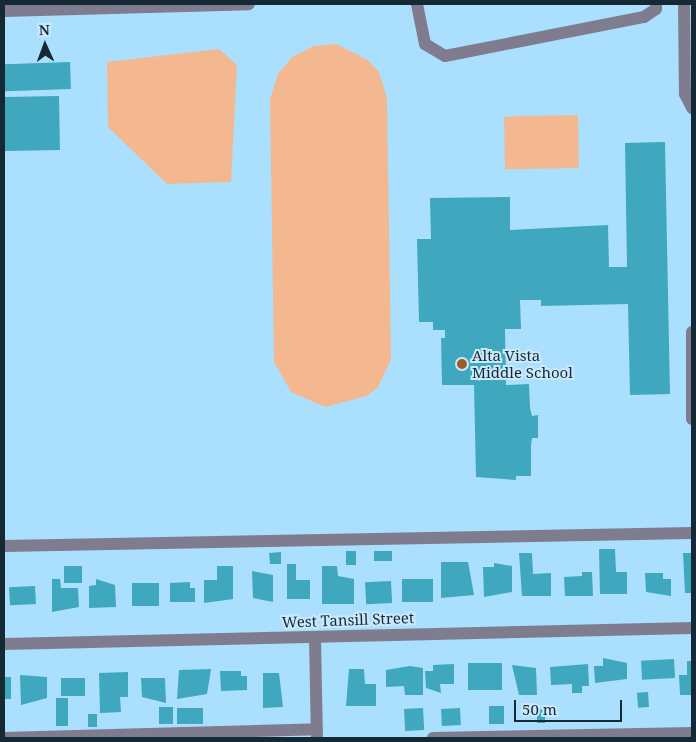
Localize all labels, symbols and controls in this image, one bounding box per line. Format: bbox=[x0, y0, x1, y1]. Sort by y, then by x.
north arrow bbox=[20, 20, 70, 70]
text: N bbox=[39, 20, 50, 39]
place label: Alta Vista Middle School bbox=[472, 346, 573, 381]
marker: Alta Vista Middle School bbox=[456, 358, 468, 370]
street label: West Tansill Street bbox=[282, 609, 414, 631]
scale bar bbox=[516, 690, 624, 722]
text: 50 m bbox=[522, 699, 557, 719]

